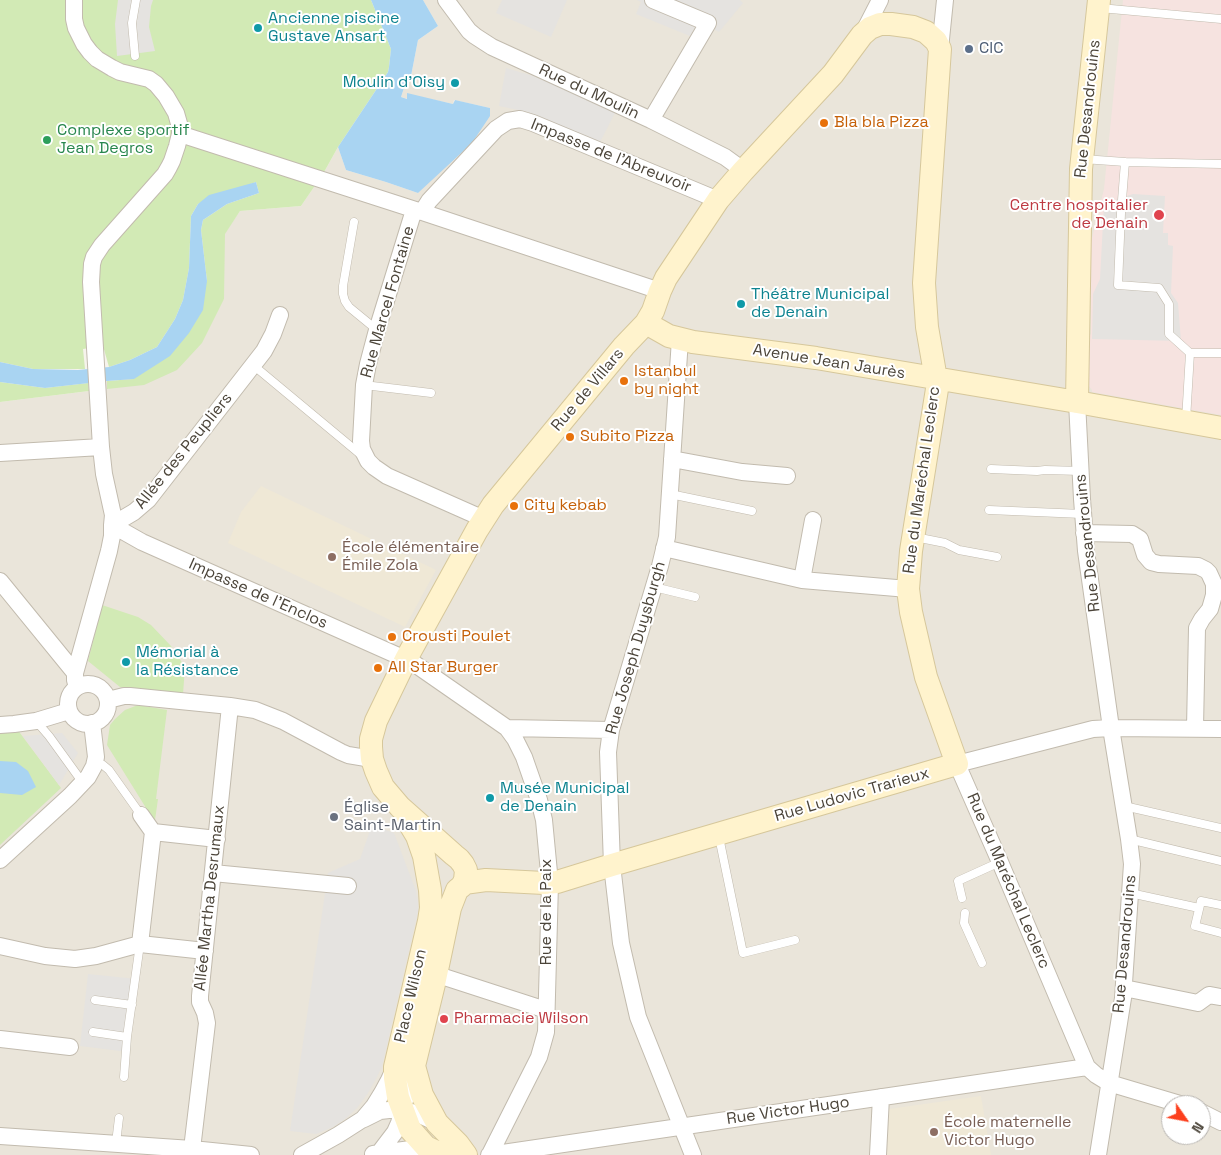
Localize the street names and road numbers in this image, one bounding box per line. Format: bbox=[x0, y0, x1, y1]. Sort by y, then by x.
street label: Rue Desandrouins bbox=[1071, 39, 1105, 179]
street label: Rue du Moulin bbox=[536, 60, 642, 124]
street label: Impasse de l'Abreuvoir bbox=[528, 115, 694, 197]
street label: Rue Marcel Fontaine bbox=[357, 224, 419, 380]
street label: Avenue Jean Jaurès bbox=[752, 340, 906, 384]
street label: Rue de Villars bbox=[548, 345, 628, 435]
street label: Rue du Maréchal Leclerc bbox=[899, 385, 945, 575]
street label: Allée des Peupliers bbox=[131, 389, 237, 513]
street label: Rue Desandrouins bbox=[1071, 473, 1105, 613]
street label: Impasse de l'Enclos bbox=[186, 555, 330, 633]
street label: Rue Joseph Duysburgh bbox=[602, 559, 670, 737]
street label: Rue Ludovic Trarieux bbox=[773, 764, 931, 826]
street label: Rue du Maréchal Leclerc bbox=[962, 790, 1054, 972]
street label: Allée Martha Desrumaux bbox=[191, 804, 229, 992]
street label: Rue de la Paix bbox=[537, 859, 557, 965]
street label: Rue Desandrouins bbox=[1109, 874, 1141, 1014]
street label: Place Wilson bbox=[391, 947, 431, 1045]
street label: Rue Victor Hugo bbox=[725, 1093, 851, 1129]

